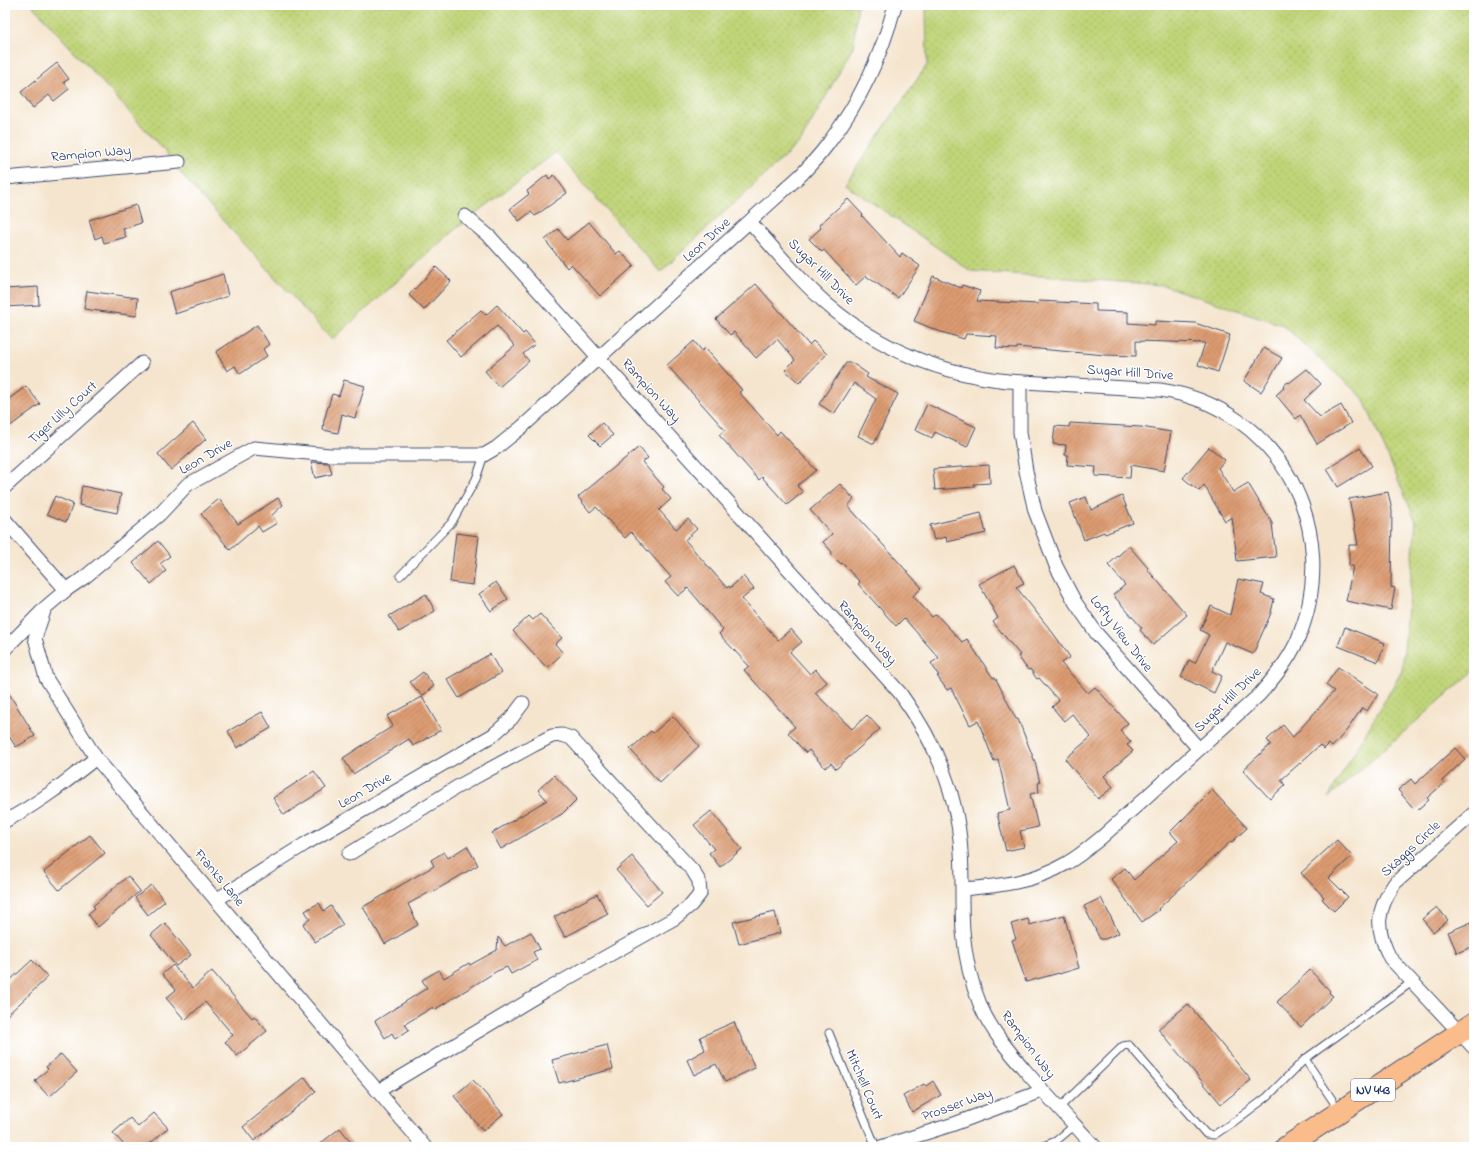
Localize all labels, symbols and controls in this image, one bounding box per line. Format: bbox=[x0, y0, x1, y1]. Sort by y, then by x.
street label: Rampion Way bbox=[50, 140, 132, 169]
street label: Leon Drive bbox=[678, 212, 736, 267]
street label: Sugar Hill Drive bbox=[782, 234, 860, 311]
street label: Rampion Way bbox=[616, 354, 686, 429]
street label: Sugar Hill Drive bbox=[1086, 359, 1175, 388]
street label: Tiger Lilly Court bbox=[24, 376, 103, 451]
street label: Leon Drive bbox=[175, 433, 237, 481]
street label: Lofty View Drive bbox=[1084, 591, 1158, 678]
street label: Rampion Way bbox=[832, 596, 902, 671]
street label: Sugar Hill Drive bbox=[1190, 662, 1268, 738]
street label: Leon Drive bbox=[334, 767, 396, 815]
street label: Skaggs Circle bbox=[1376, 815, 1447, 883]
street label: Franks Lane bbox=[188, 844, 250, 912]
street label: Rampion Way bbox=[995, 1007, 1061, 1084]
street label: Mitchell Court bbox=[840, 1046, 888, 1124]
road number: NV 443 bbox=[1351, 1079, 1395, 1101]
street label: Prosser Way bbox=[919, 1083, 996, 1128]

